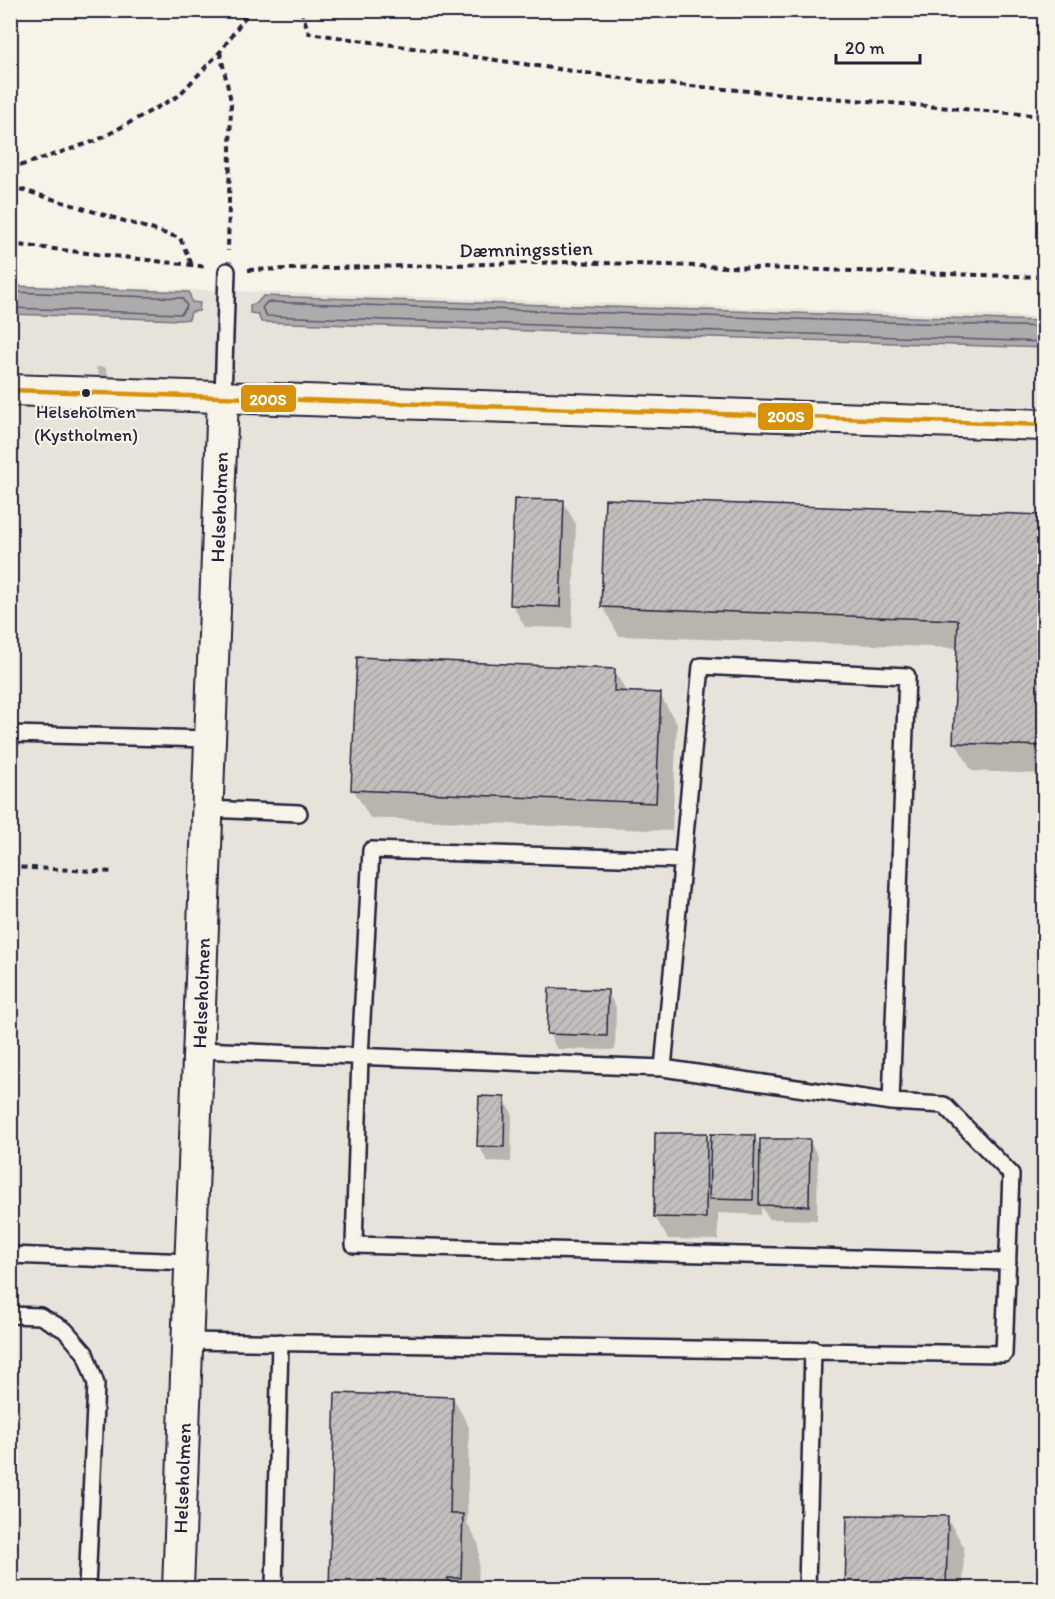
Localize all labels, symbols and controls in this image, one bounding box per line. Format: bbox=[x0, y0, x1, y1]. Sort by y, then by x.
scale bar bbox=[836, 27, 920, 65]
text: 20 m bbox=[845, 37, 885, 59]
street label: Dæmningsstien bbox=[459, 236, 593, 262]
line badge: 200S bbox=[240, 384, 297, 413]
marker: Helseholmen (Kystholmen) bbox=[80, 387, 92, 399]
text: 200S bbox=[249, 390, 287, 409]
place label: Helseholmen (Kystholmen) bbox=[34, 401, 138, 446]
line badge: 200S bbox=[757, 402, 814, 431]
text: 200S bbox=[767, 407, 805, 426]
street label: Helseholmen bbox=[205, 451, 233, 563]
street label: Helseholmen bbox=[187, 937, 215, 1049]
street label: Helseholmen bbox=[168, 1422, 196, 1534]

